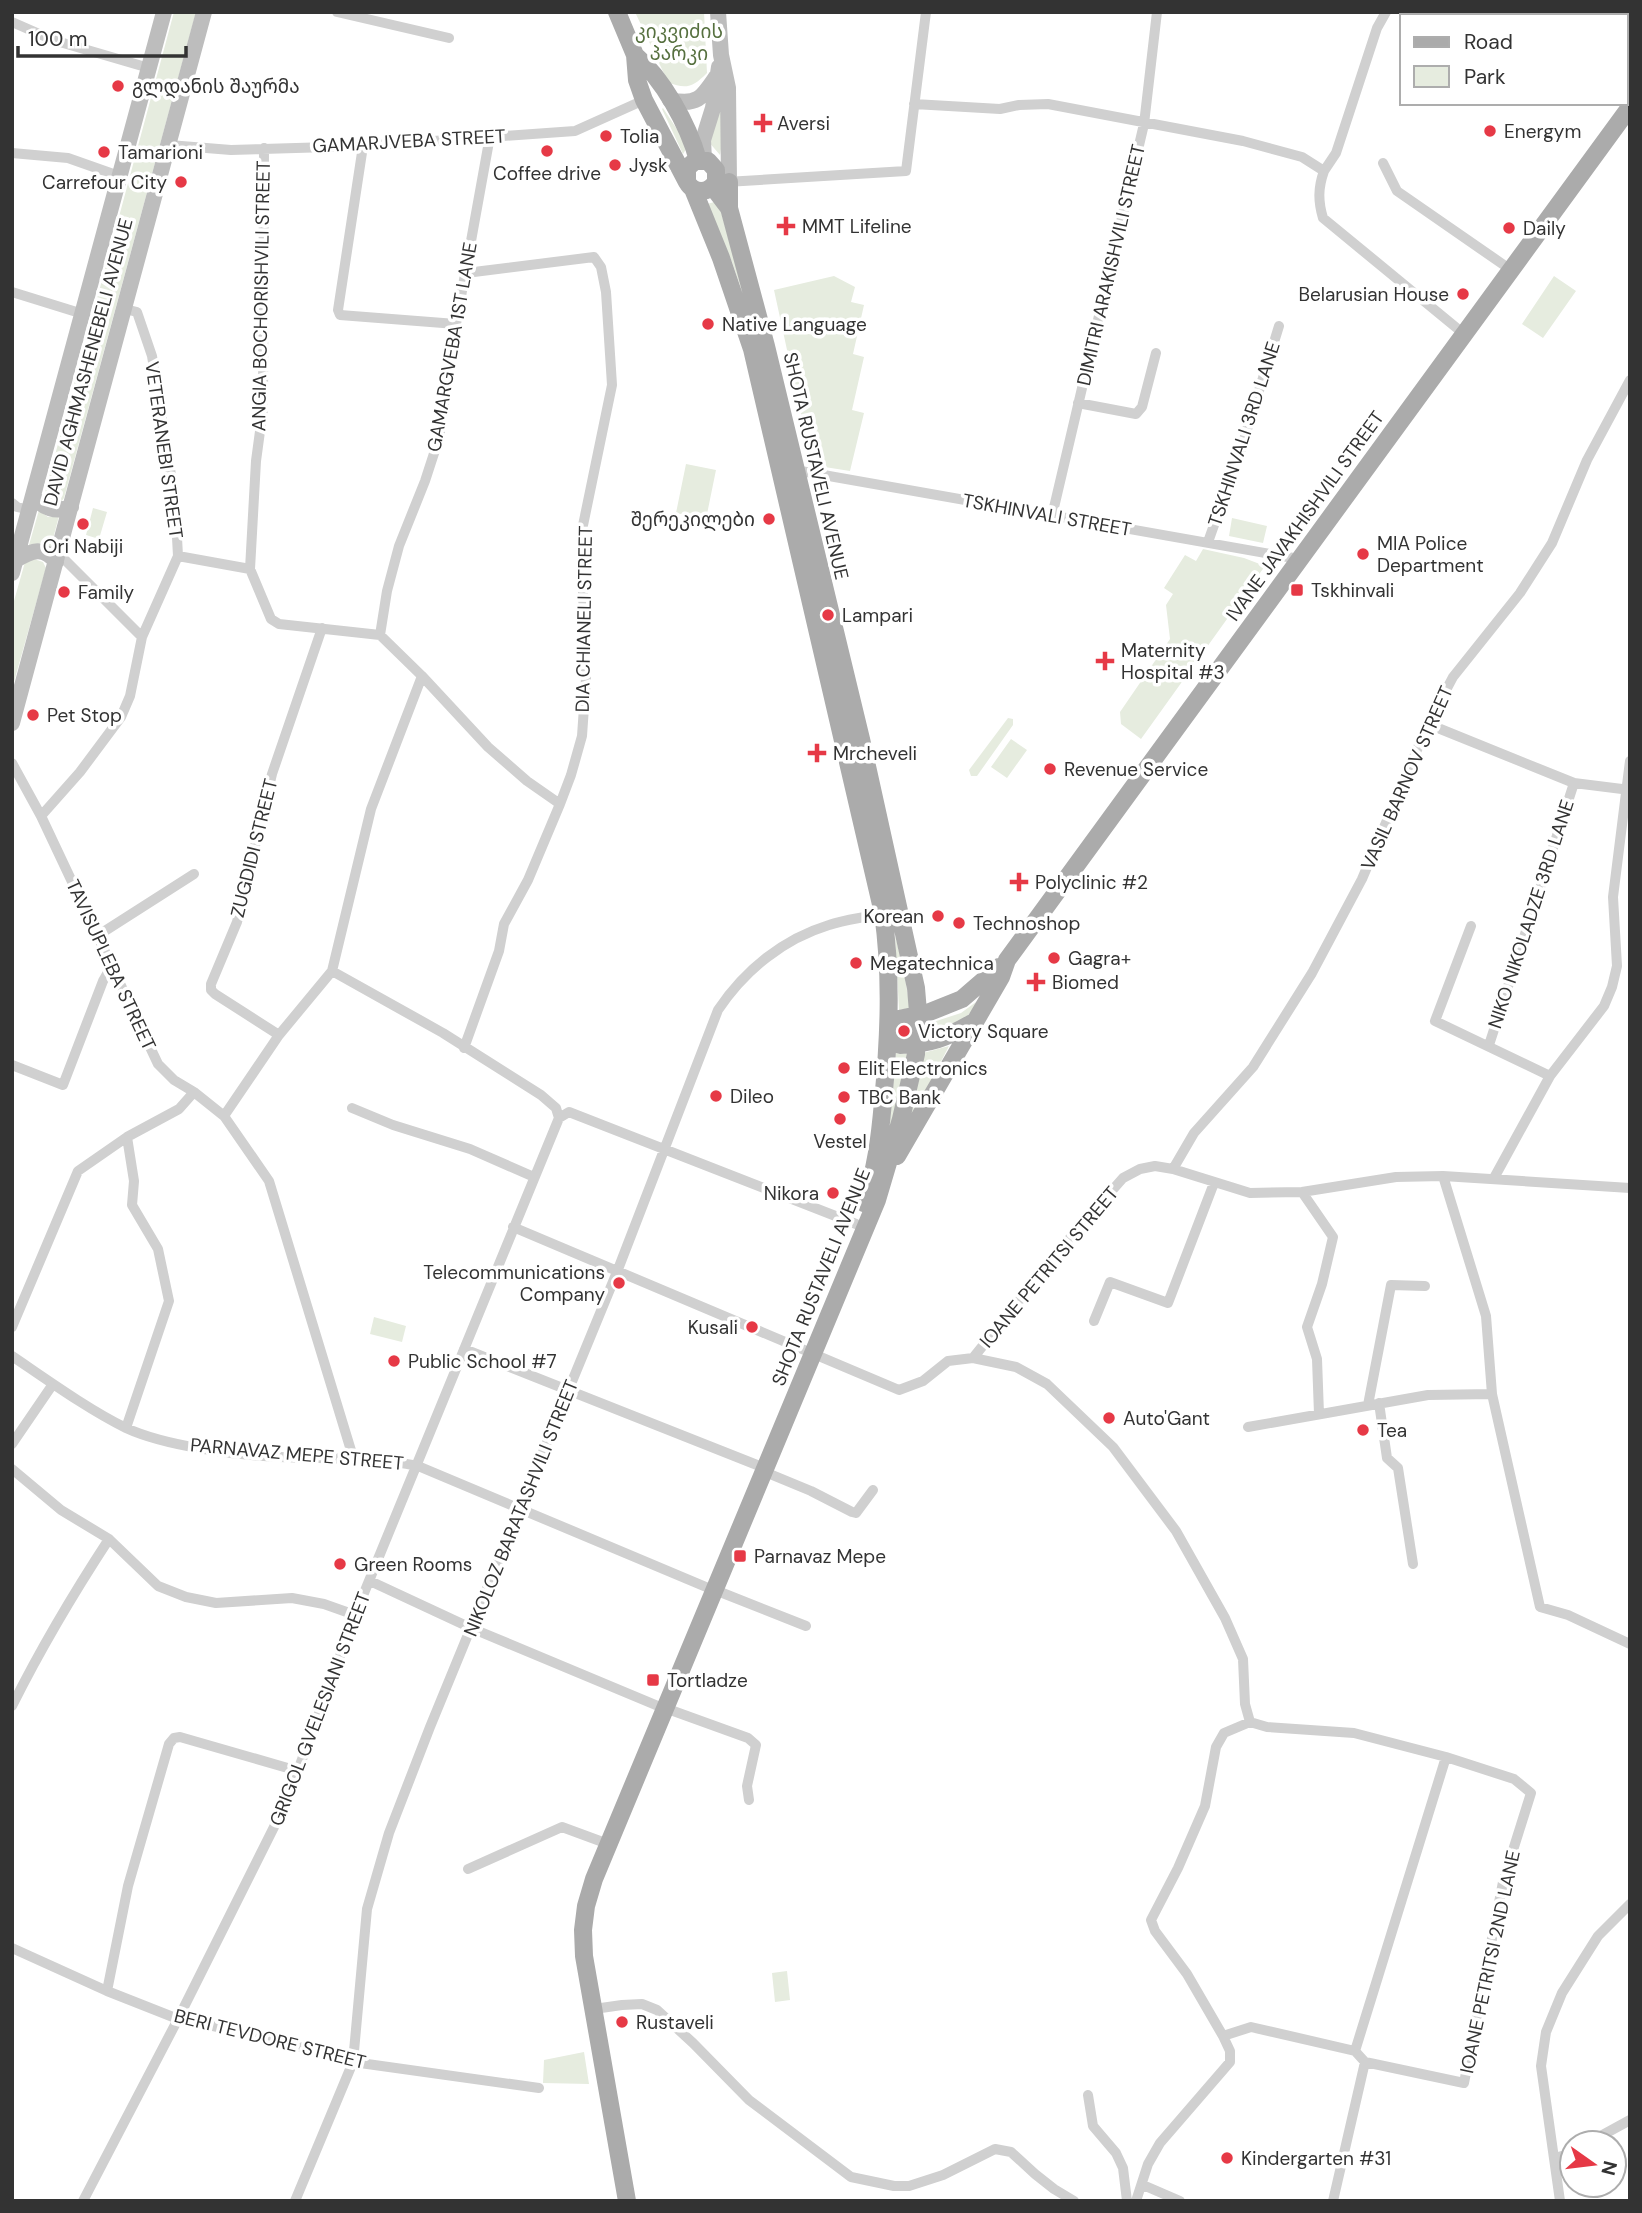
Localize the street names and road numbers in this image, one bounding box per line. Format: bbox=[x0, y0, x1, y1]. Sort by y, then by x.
street label: GAMARJVEBA STREET bbox=[312, 123, 507, 159]
street label: DIMITRI ARAKISHVILI STREET bbox=[1071, 142, 1151, 388]
street label: ANGIA BOCHORISHVILI STREET bbox=[246, 160, 276, 432]
street label: DAVID AGHMASHENEBELI AVENUE bbox=[38, 215, 138, 509]
street label: GAMARGVEBA 1ST LANE bbox=[421, 240, 483, 454]
street label: TSKHINVALI 3RD LANE bbox=[1202, 338, 1286, 530]
street label: SHOTA RUSTAVELI AVENUE bbox=[778, 350, 854, 582]
street label: VETERANEBI STREET bbox=[139, 360, 189, 540]
street label: IVANE JAVAKHISHVILI STREET bbox=[1220, 406, 1390, 626]
street label: TSKHINVALI STREET bbox=[961, 488, 1134, 542]
street label: DIA CHIANELI STREET bbox=[570, 525, 598, 713]
street label: VASIL BARNOV STREET bbox=[1355, 682, 1459, 874]
street label: ZUGDIDI STREET bbox=[225, 776, 283, 920]
street label: NIKO NIKOLADZE 3RD LANE bbox=[1482, 796, 1580, 1032]
street label: TAVISUPLEBA STREET bbox=[60, 875, 162, 1055]
street label: SHOTA RUSTAVELI AVENUE bbox=[766, 1164, 876, 1390]
street label: IOANE PETRITSI STREET bbox=[974, 1181, 1124, 1353]
street label: NIKOLOZ BARATASHVILI STREET bbox=[458, 1376, 584, 1640]
street label: PARNAVAZ MEPE STREET bbox=[189, 1432, 405, 1476]
street label: GRIGOL GVELESIANI STREET bbox=[264, 1588, 376, 1829]
street label: IOANE PETRITSI 2ND LANE bbox=[1454, 1848, 1526, 2076]
street label: BERI TEVDORE STREET bbox=[172, 2003, 369, 2075]

